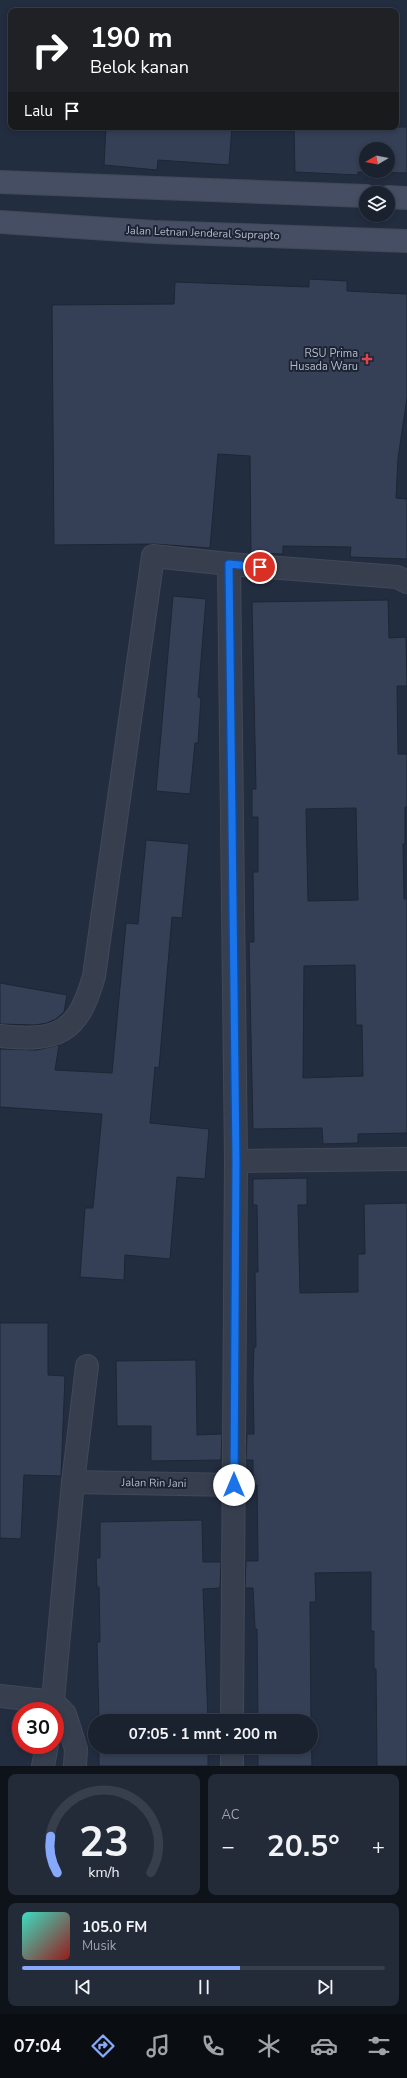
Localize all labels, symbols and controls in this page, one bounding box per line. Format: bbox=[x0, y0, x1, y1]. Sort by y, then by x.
text: 190 m bbox=[90, 19, 173, 57]
icon: right bbox=[24, 24, 76, 76]
text: Belok kanan bbox=[90, 55, 189, 79]
icon: arrive bbox=[61, 100, 83, 122]
text: Lalu bbox=[24, 101, 53, 121]
north arrow bbox=[359, 142, 395, 178]
map controls bbox=[359, 142, 395, 222]
button: layers bbox=[359, 186, 395, 222]
street label: Jalan Letnan Jenderal Suprapto bbox=[125, 223, 280, 243]
place label: RSU Prima Husada Waru bbox=[290, 346, 358, 374]
marker: RSU Prima Husada Waru bbox=[361, 353, 373, 365]
pin bbox=[243, 550, 277, 584]
icon: arrive bbox=[249, 556, 271, 578]
position arrow bbox=[213, 1464, 255, 1506]
street label: Jalan Rin Jani bbox=[120, 1475, 187, 1491]
speed limit sign: 30 bbox=[12, 1702, 64, 1754]
text: 07:05 · 1 mnt · 200 m bbox=[129, 1724, 277, 1744]
text: AC bbox=[222, 1806, 240, 1824]
text: 23 bbox=[79, 1813, 129, 1870]
text: 20.5° bbox=[267, 1826, 340, 1867]
text: − bbox=[222, 1832, 235, 1862]
text: + bbox=[372, 1832, 385, 1862]
text: km/h bbox=[88, 1862, 119, 1881]
text: 105.0 FM bbox=[82, 1917, 147, 1937]
text: Musik bbox=[82, 1937, 116, 1955]
icon: previous bbox=[72, 1976, 94, 1998]
icon: pause bbox=[193, 1976, 215, 1998]
icon: next bbox=[314, 1976, 336, 1998]
icon: directions bbox=[89, 2032, 117, 2060]
icon: music bbox=[144, 2032, 172, 2060]
icon: phone bbox=[199, 2032, 227, 2060]
icon: climate bbox=[255, 2032, 283, 2060]
icon: car bbox=[310, 2032, 338, 2060]
icon: filters bbox=[365, 2032, 393, 2060]
text: 07:04 bbox=[14, 2034, 61, 2058]

